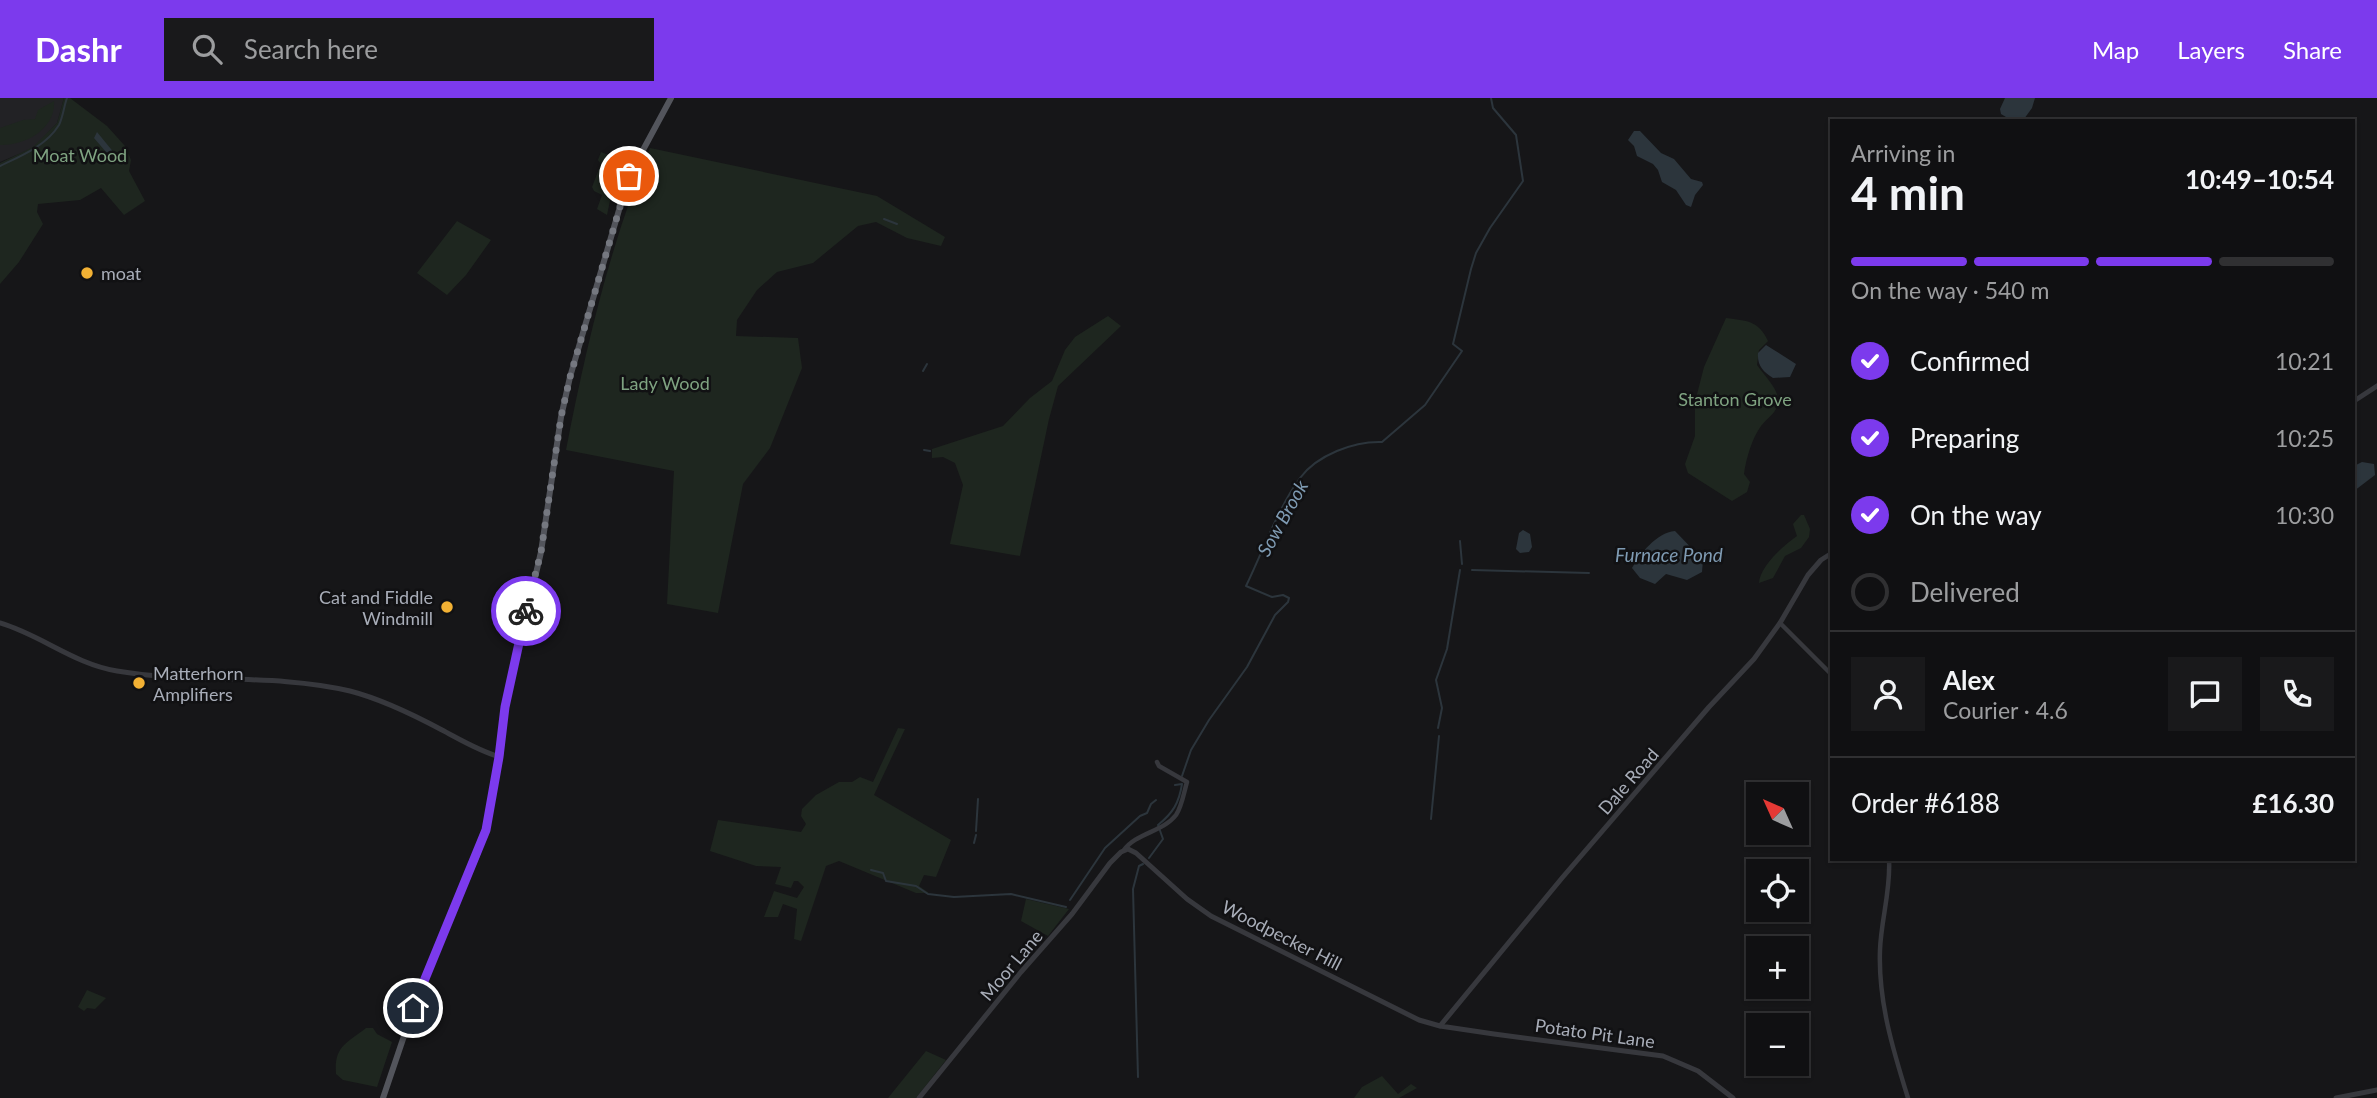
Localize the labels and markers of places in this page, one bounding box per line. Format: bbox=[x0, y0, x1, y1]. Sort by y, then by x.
pin bbox=[599, 146, 659, 206]
place label: moat bbox=[101, 262, 142, 284]
marker: moat bbox=[79, 265, 95, 281]
place label: Cat and Fiddle Windmill bbox=[319, 586, 433, 629]
marker: Cat and Fiddle Windmill bbox=[439, 599, 455, 615]
place label: Matterhorn Amplifiers bbox=[153, 662, 243, 705]
marker: Matterhorn Amplifiers bbox=[131, 675, 147, 691]
pin bbox=[383, 978, 443, 1038]

